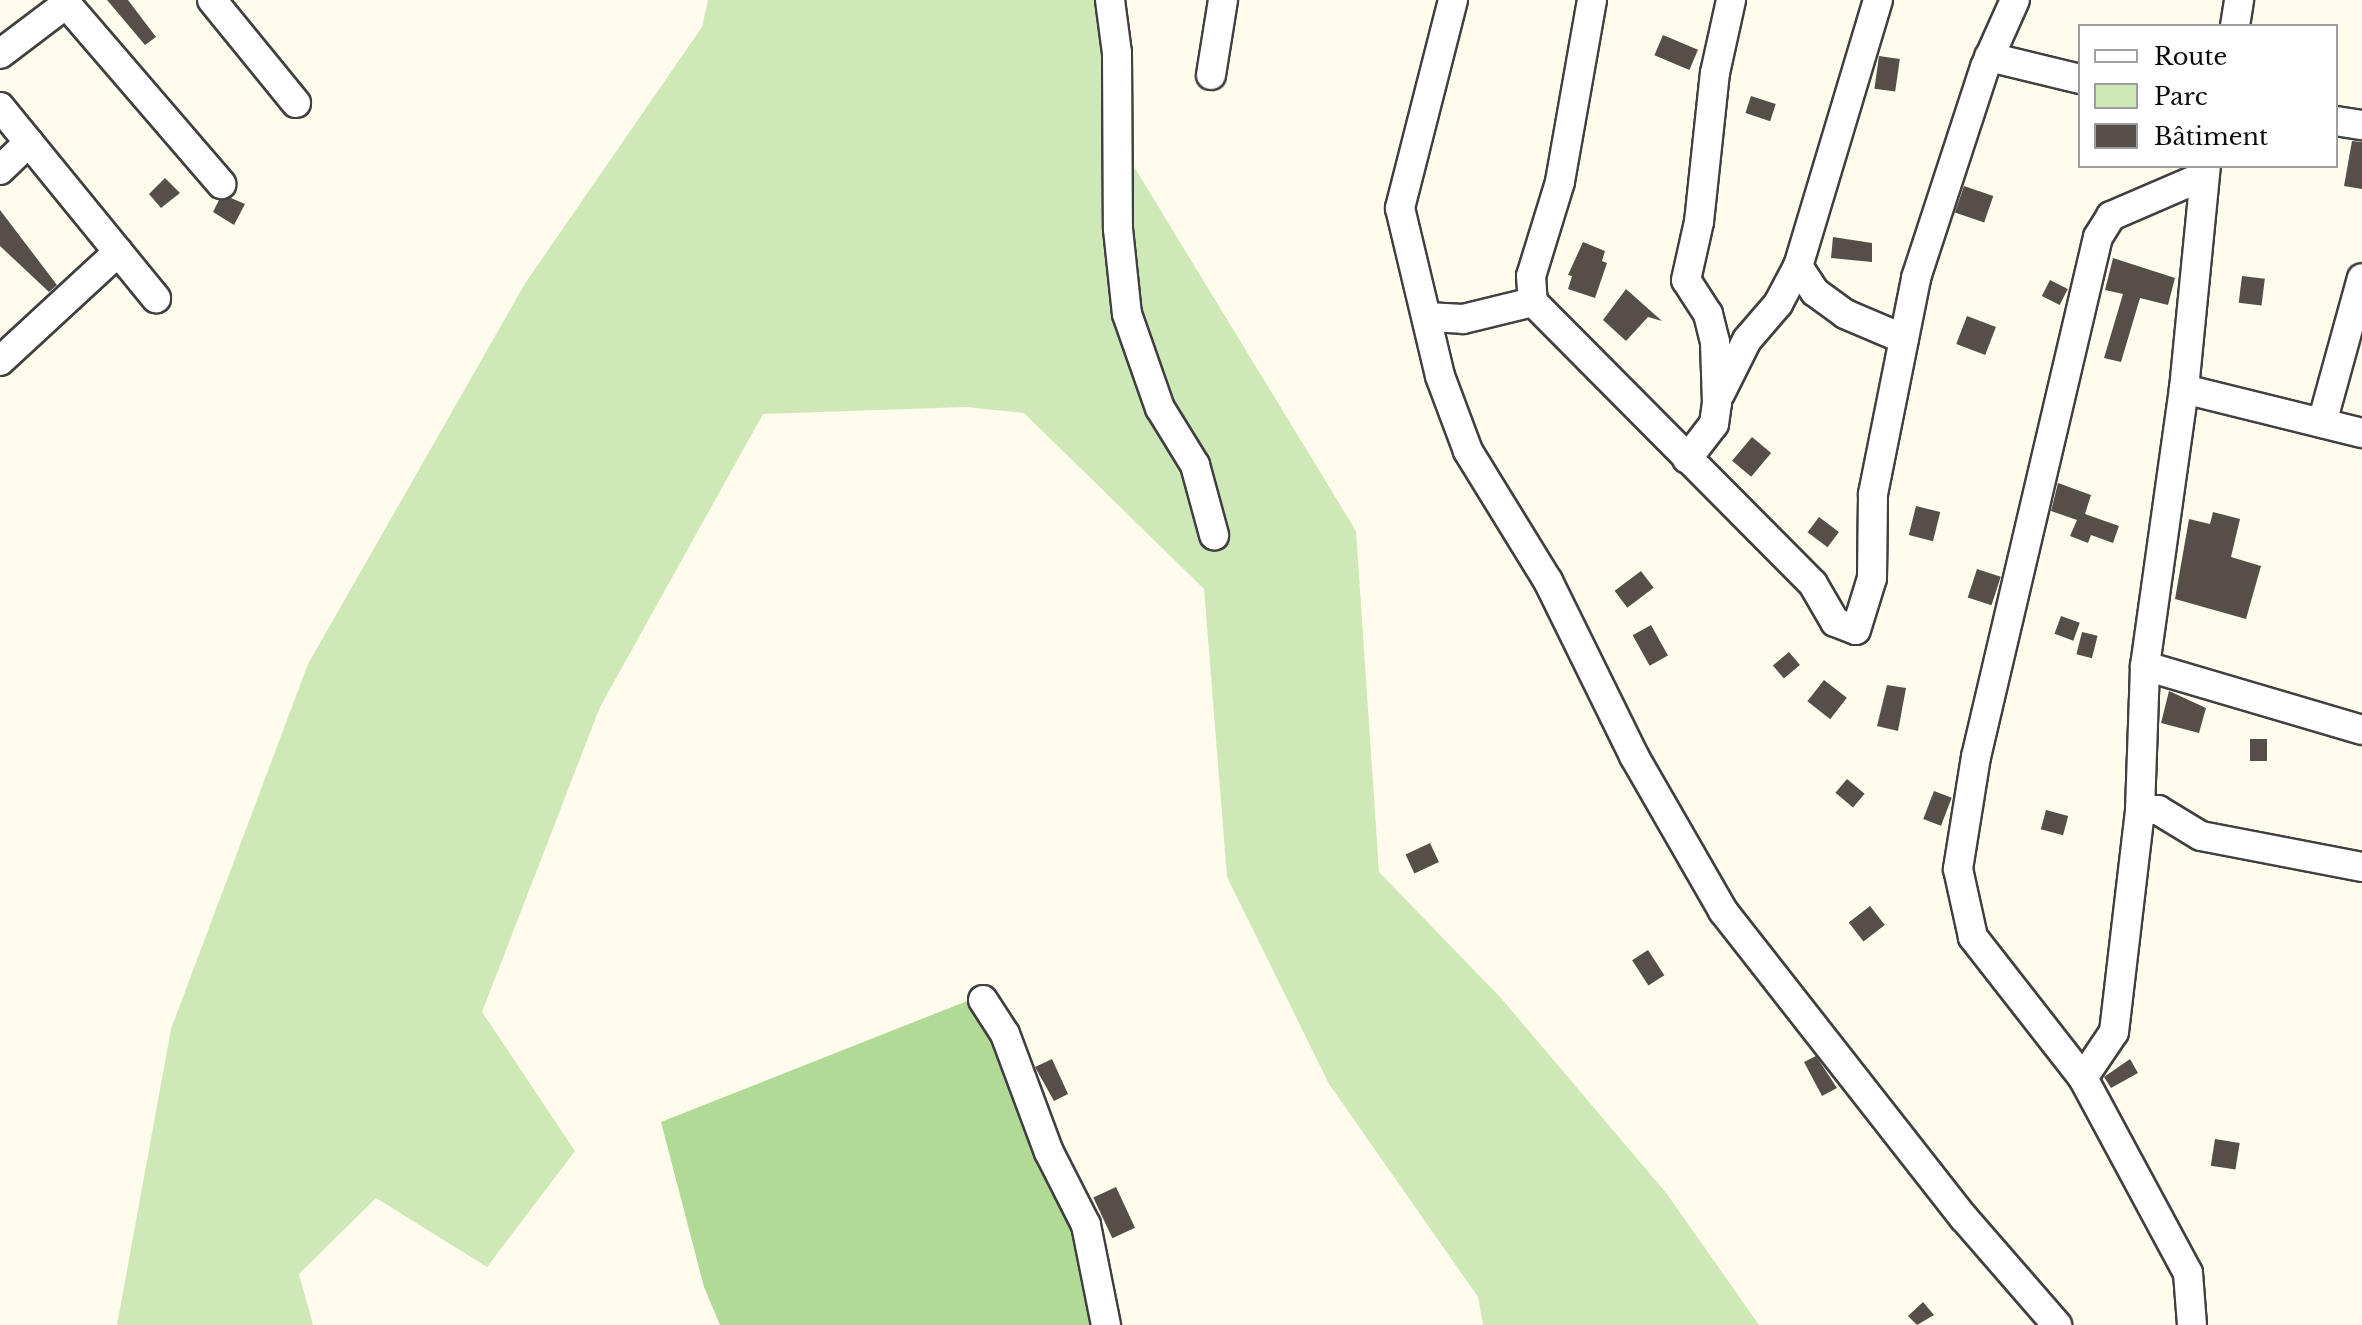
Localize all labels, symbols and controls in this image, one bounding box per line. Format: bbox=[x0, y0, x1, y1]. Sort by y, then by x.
legend bbox=[2078, 24, 2338, 168]
text: Route bbox=[2154, 42, 2227, 71]
text: Parc bbox=[2154, 82, 2208, 111]
text: Bâtiment bbox=[2154, 122, 2268, 151]

